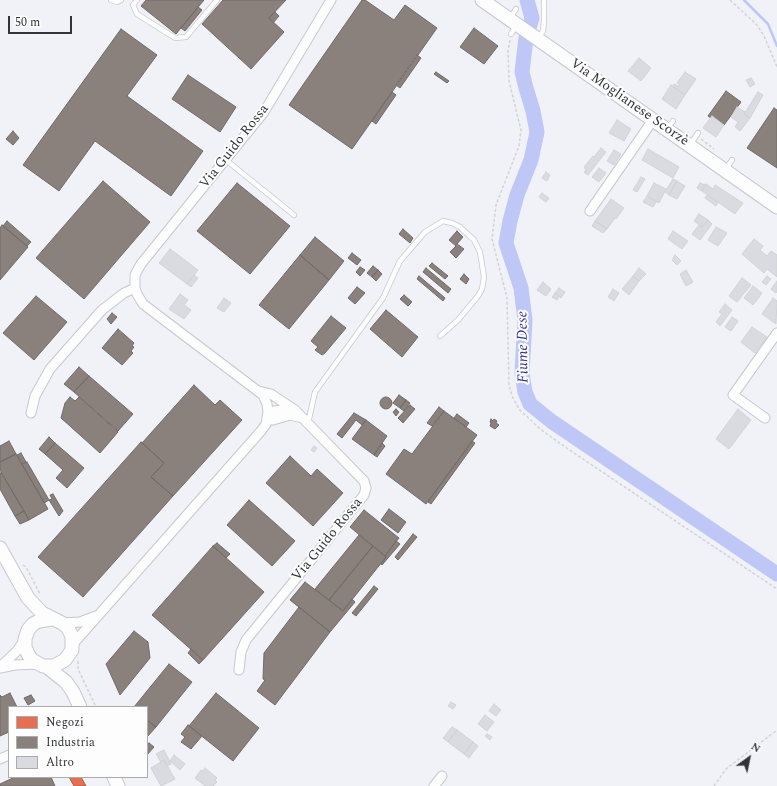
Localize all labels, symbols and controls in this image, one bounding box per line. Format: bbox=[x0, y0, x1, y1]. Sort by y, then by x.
scale bar bbox=[10, 8, 74, 34]
text: 50 m bbox=[15, 13, 40, 32]
street label: Via Moglianese Scorzè bbox=[566, 56, 692, 150]
street label: Via Guido Rossa bbox=[197, 101, 273, 193]
water label: Fiume Dese bbox=[514, 311, 534, 383]
street label: Via Guido Rossa bbox=[289, 495, 367, 585]
legend bbox=[8, 706, 148, 778]
text: Negozi bbox=[46, 713, 84, 732]
text: Industria bbox=[46, 733, 95, 752]
north arrow bbox=[729, 738, 769, 778]
text: N bbox=[747, 738, 764, 757]
text: Altro bbox=[46, 753, 74, 772]

